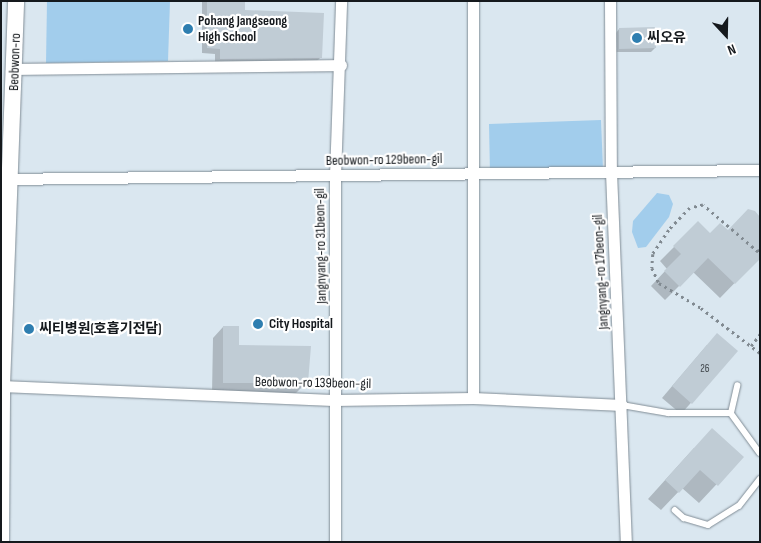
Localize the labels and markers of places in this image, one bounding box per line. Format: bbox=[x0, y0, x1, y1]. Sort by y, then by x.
place label: Pohang Jangseong High School bbox=[198, 13, 287, 46]
marker: Pohang Jangseong High School bbox=[182, 23, 194, 35]
place label: 씨오유 bbox=[647, 30, 686, 46]
marker: 씨오유 bbox=[631, 32, 643, 44]
place label: City Hospital bbox=[269, 316, 333, 332]
marker: City Hospital bbox=[251, 317, 265, 331]
place label: 씨티병원(호흡기전담) bbox=[39, 321, 161, 337]
marker: 씨티병원(호흡기전담) bbox=[23, 323, 35, 335]

